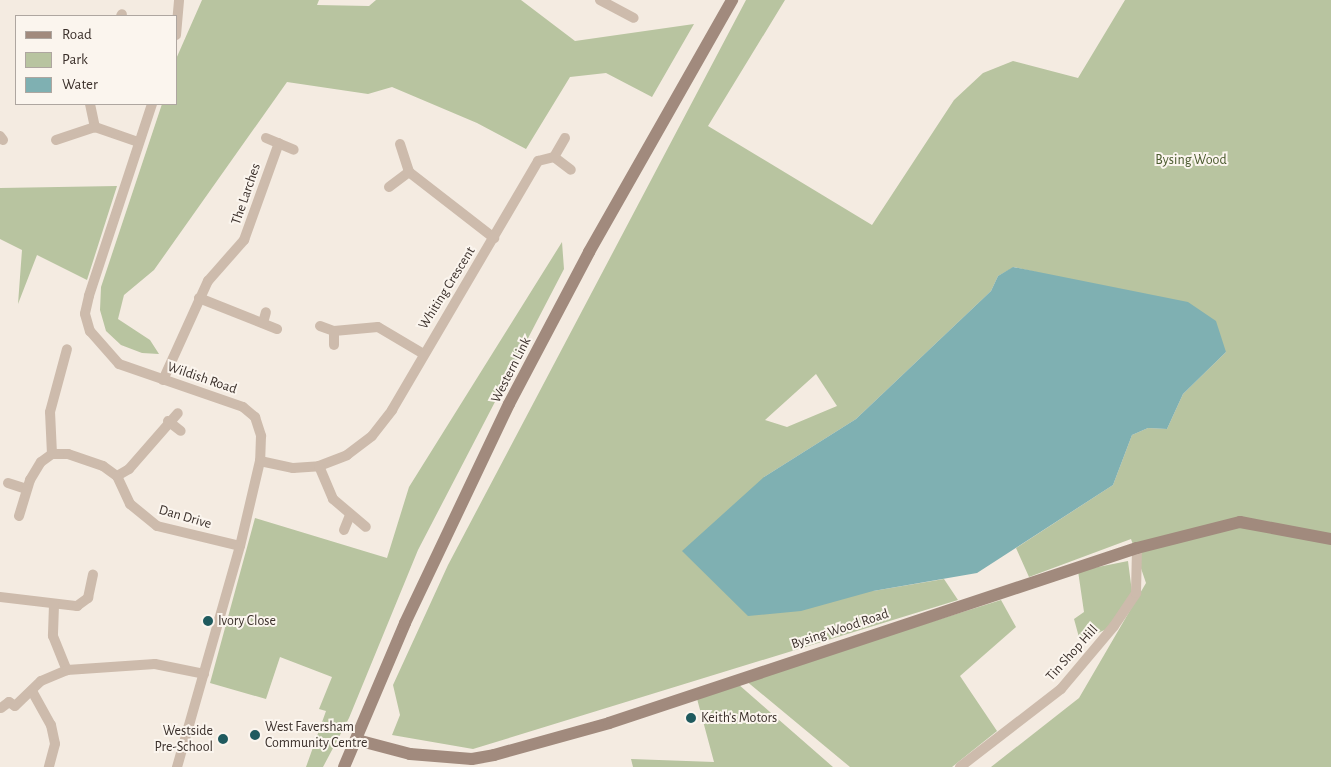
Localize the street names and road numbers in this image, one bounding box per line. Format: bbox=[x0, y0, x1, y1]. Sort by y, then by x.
street label: The Larches bbox=[228, 161, 264, 227]
street label: Whiting Crescent bbox=[415, 244, 479, 332]
street label: Western Link bbox=[487, 335, 535, 405]
street label: Wildish Road bbox=[165, 358, 239, 398]
street label: Dan Drive bbox=[157, 501, 213, 533]
street label: Bysing Wood Road bbox=[789, 605, 891, 653]
street label: Tin Shop Hill bbox=[1042, 621, 1102, 685]

